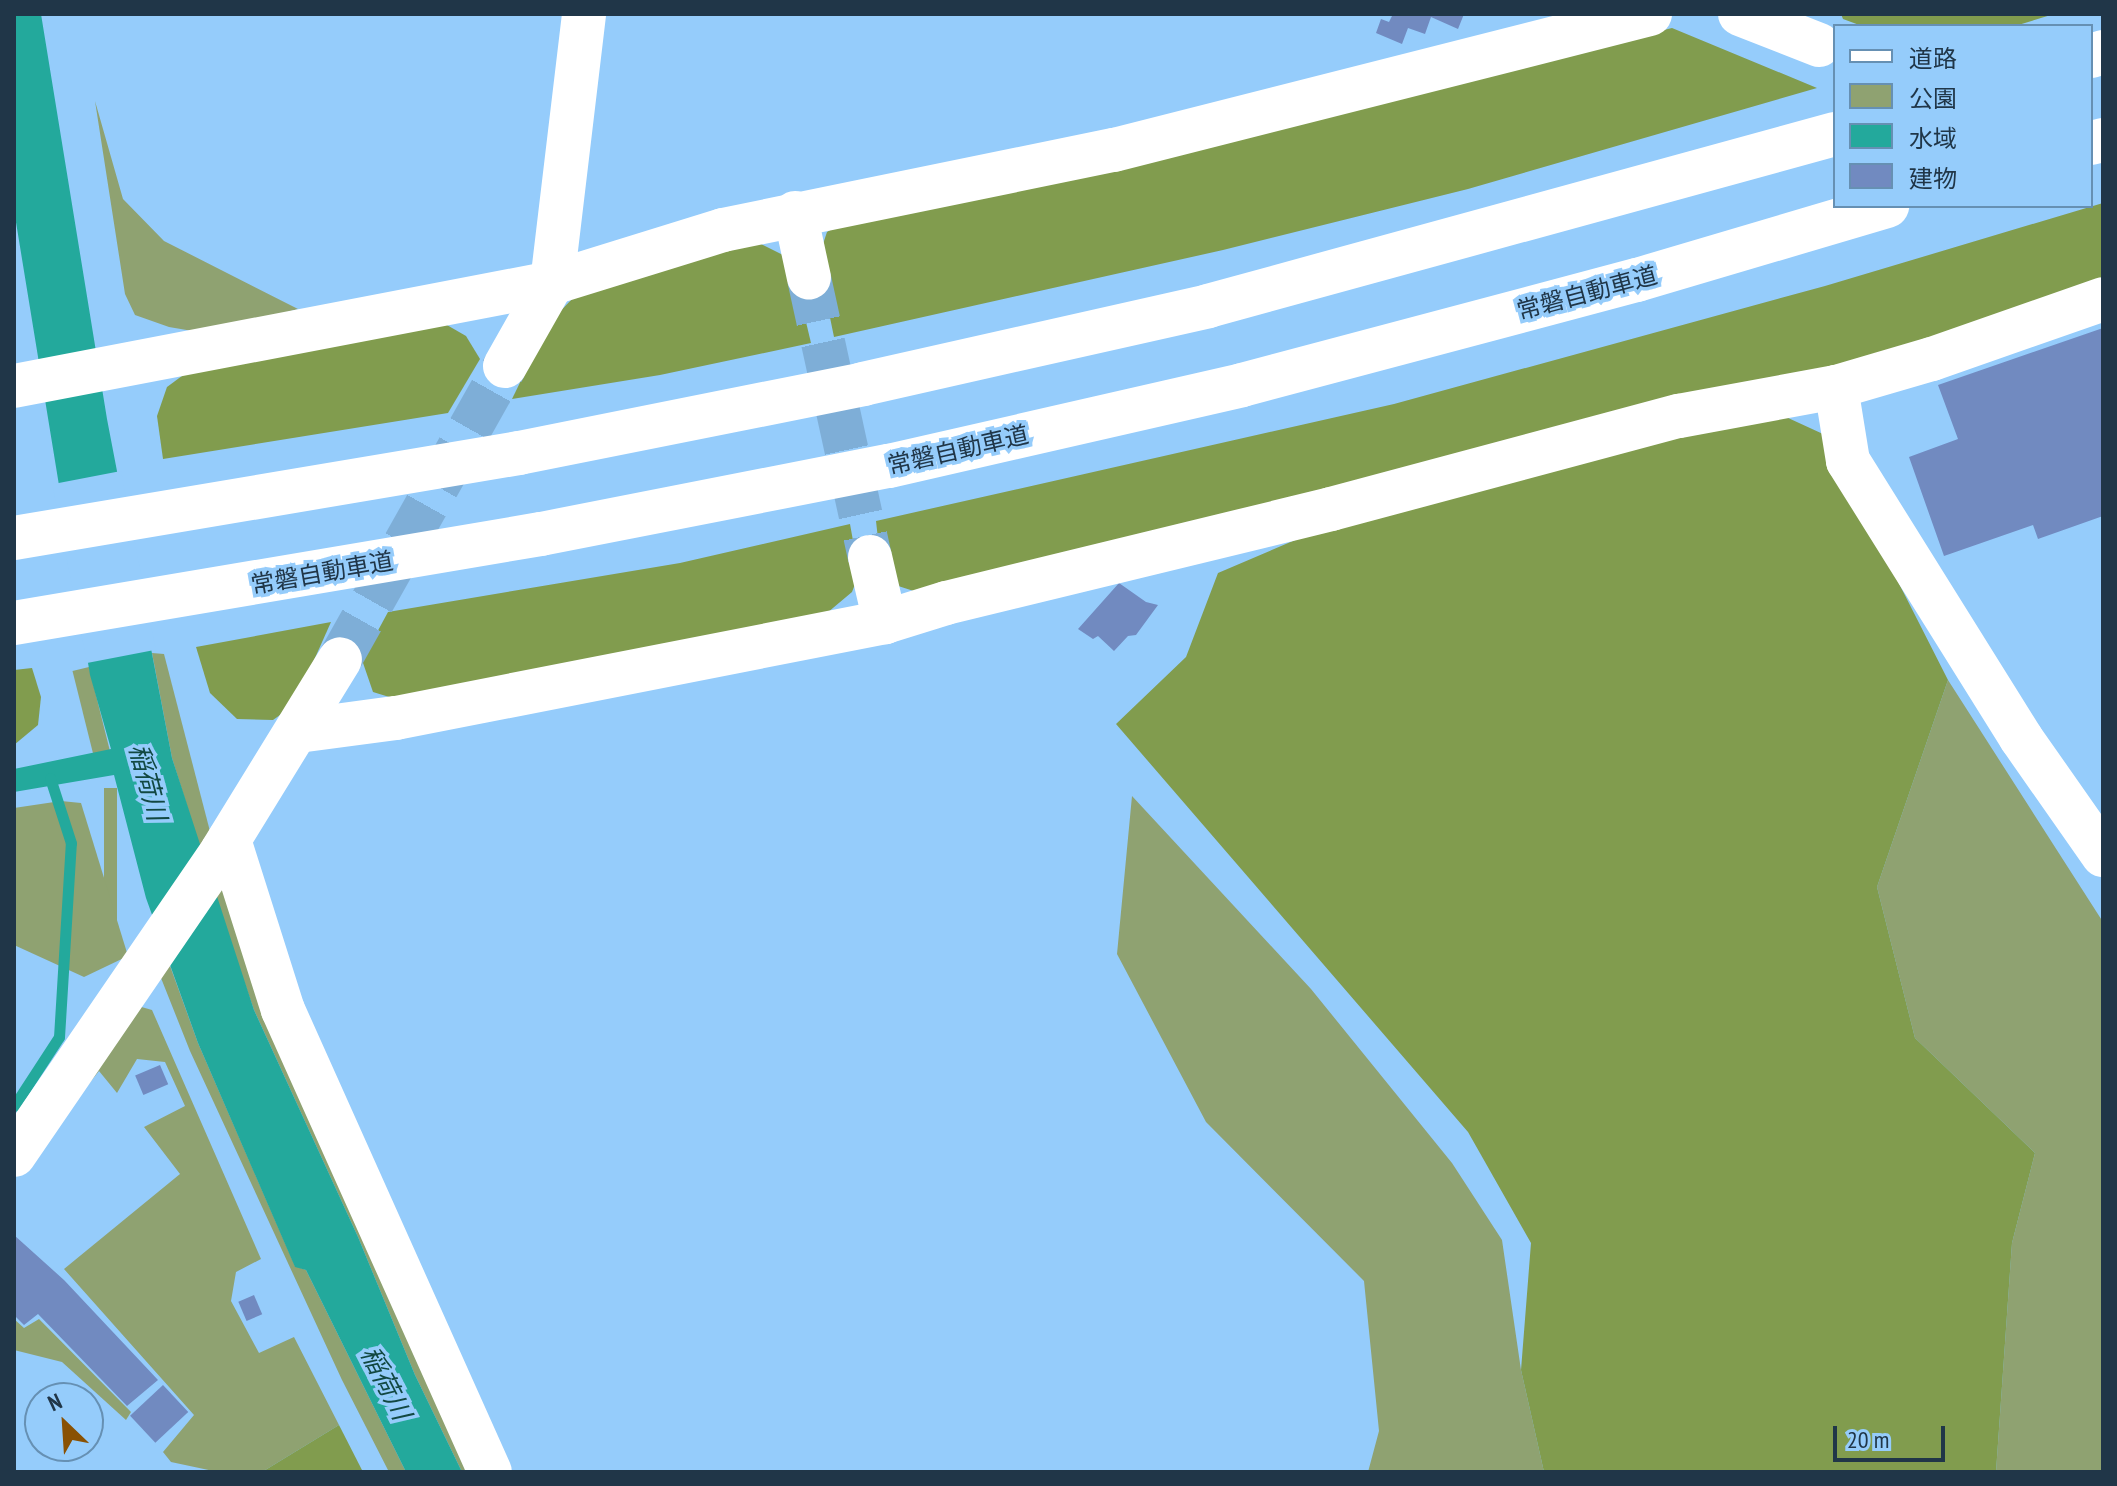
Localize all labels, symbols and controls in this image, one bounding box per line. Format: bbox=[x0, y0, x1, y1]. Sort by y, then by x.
legend bbox=[1833, 24, 2093, 208]
text: 道路 bbox=[1909, 43, 1957, 74]
text: 公園 bbox=[1909, 83, 1957, 114]
text: 水域 bbox=[1909, 123, 1957, 154]
text: 建物 bbox=[1909, 163, 1957, 194]
street label: 常磐自動車道 bbox=[1514, 260, 1660, 326]
street label: 常磐自動車道 bbox=[885, 420, 1031, 480]
street label: 常磐自動車道 bbox=[249, 546, 395, 600]
water label: 稲荷川 bbox=[123, 740, 173, 824]
water label: 稲荷川 bbox=[354, 1341, 418, 1425]
north arrow bbox=[24, 1382, 104, 1462]
text: N bbox=[43, 1387, 66, 1417]
scale bar bbox=[1837, 1410, 1949, 1460]
text: 20 m bbox=[1847, 1424, 1889, 1455]

